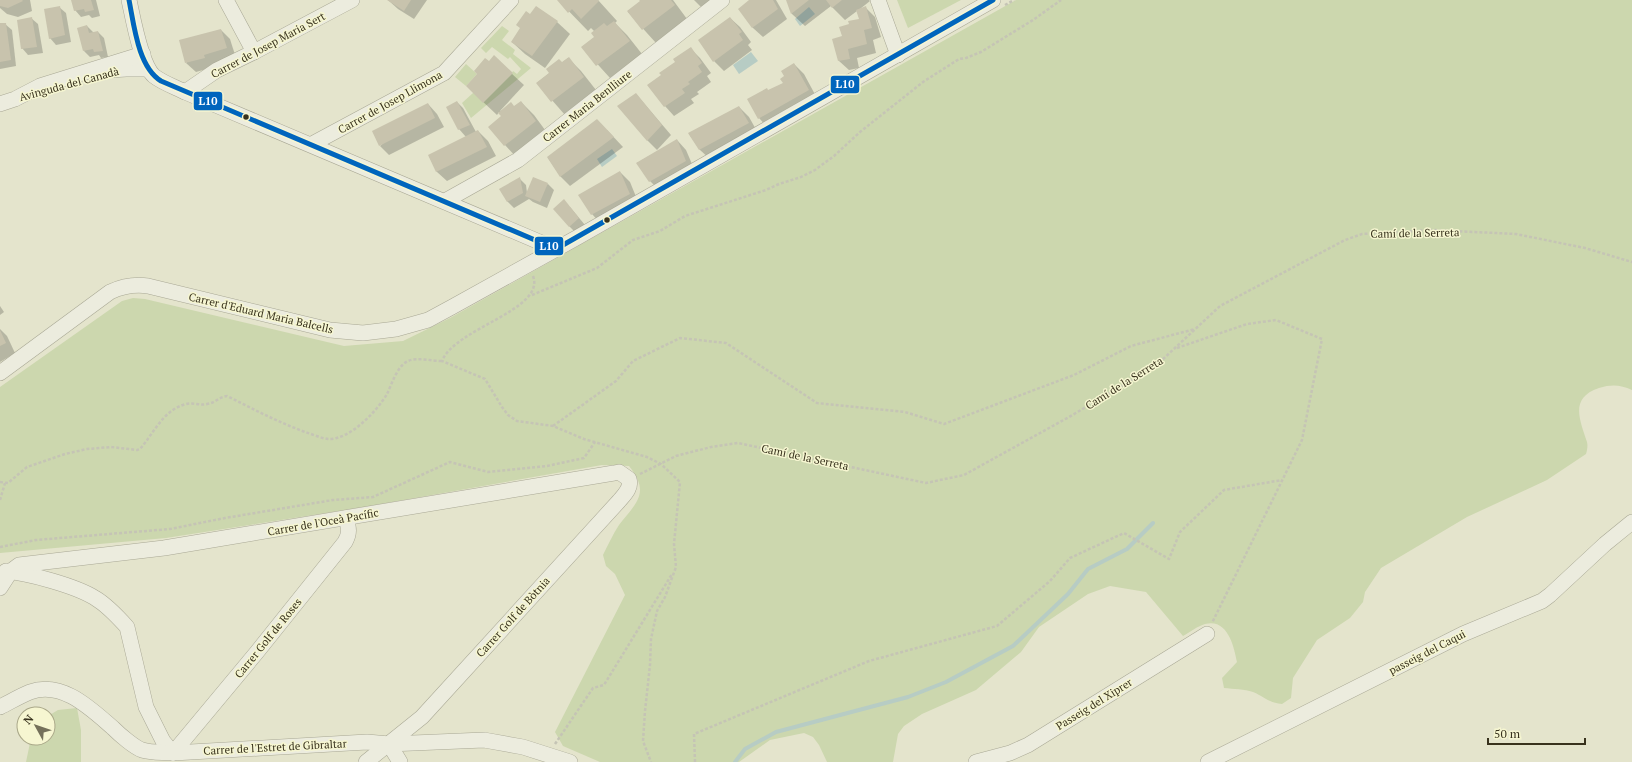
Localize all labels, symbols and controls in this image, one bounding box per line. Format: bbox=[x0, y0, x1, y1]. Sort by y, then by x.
street label: Carrer de Josep Maria Sert bbox=[208, 9, 328, 81]
street label: Avinguda del Canadà bbox=[18, 64, 121, 104]
street label: Carrer de Josep Llimona bbox=[335, 67, 445, 137]
street label: Carrer Maria Benlliure bbox=[540, 67, 635, 145]
line badge: L10 bbox=[830, 75, 860, 94]
text: L10 bbox=[836, 77, 854, 91]
line badge: L10 bbox=[193, 91, 223, 111]
text: L10 bbox=[199, 94, 217, 108]
unlabelled marker bbox=[241, 112, 251, 122]
unlabelled marker bbox=[602, 215, 612, 225]
street label: Camí de la Serreta bbox=[1370, 225, 1460, 241]
line badge: L10 bbox=[534, 236, 564, 256]
text: L10 bbox=[540, 239, 558, 253]
street label: Carrer d'Eduard Maria Balcells bbox=[187, 290, 335, 336]
street label: Camí de la Serreta bbox=[1083, 353, 1166, 413]
street label: Camí de la Serreta bbox=[760, 441, 850, 473]
street label: Carrer de l'Oceà Pacífic bbox=[266, 505, 380, 539]
street label: Carrer Golf de Bòtnia bbox=[473, 574, 553, 660]
street label: Carrer Golf de Roses bbox=[231, 595, 305, 681]
street label: passeig del Caqui bbox=[1386, 627, 1468, 677]
street label: Passeig del Xiprer bbox=[1053, 674, 1135, 733]
north arrow bbox=[16, 706, 56, 746]
text: N bbox=[20, 711, 37, 727]
scale bar bbox=[1488, 720, 1585, 746]
text: 50 m bbox=[1494, 726, 1521, 741]
street label: Carrer de l'Estret de Gibraltar bbox=[203, 736, 348, 758]

